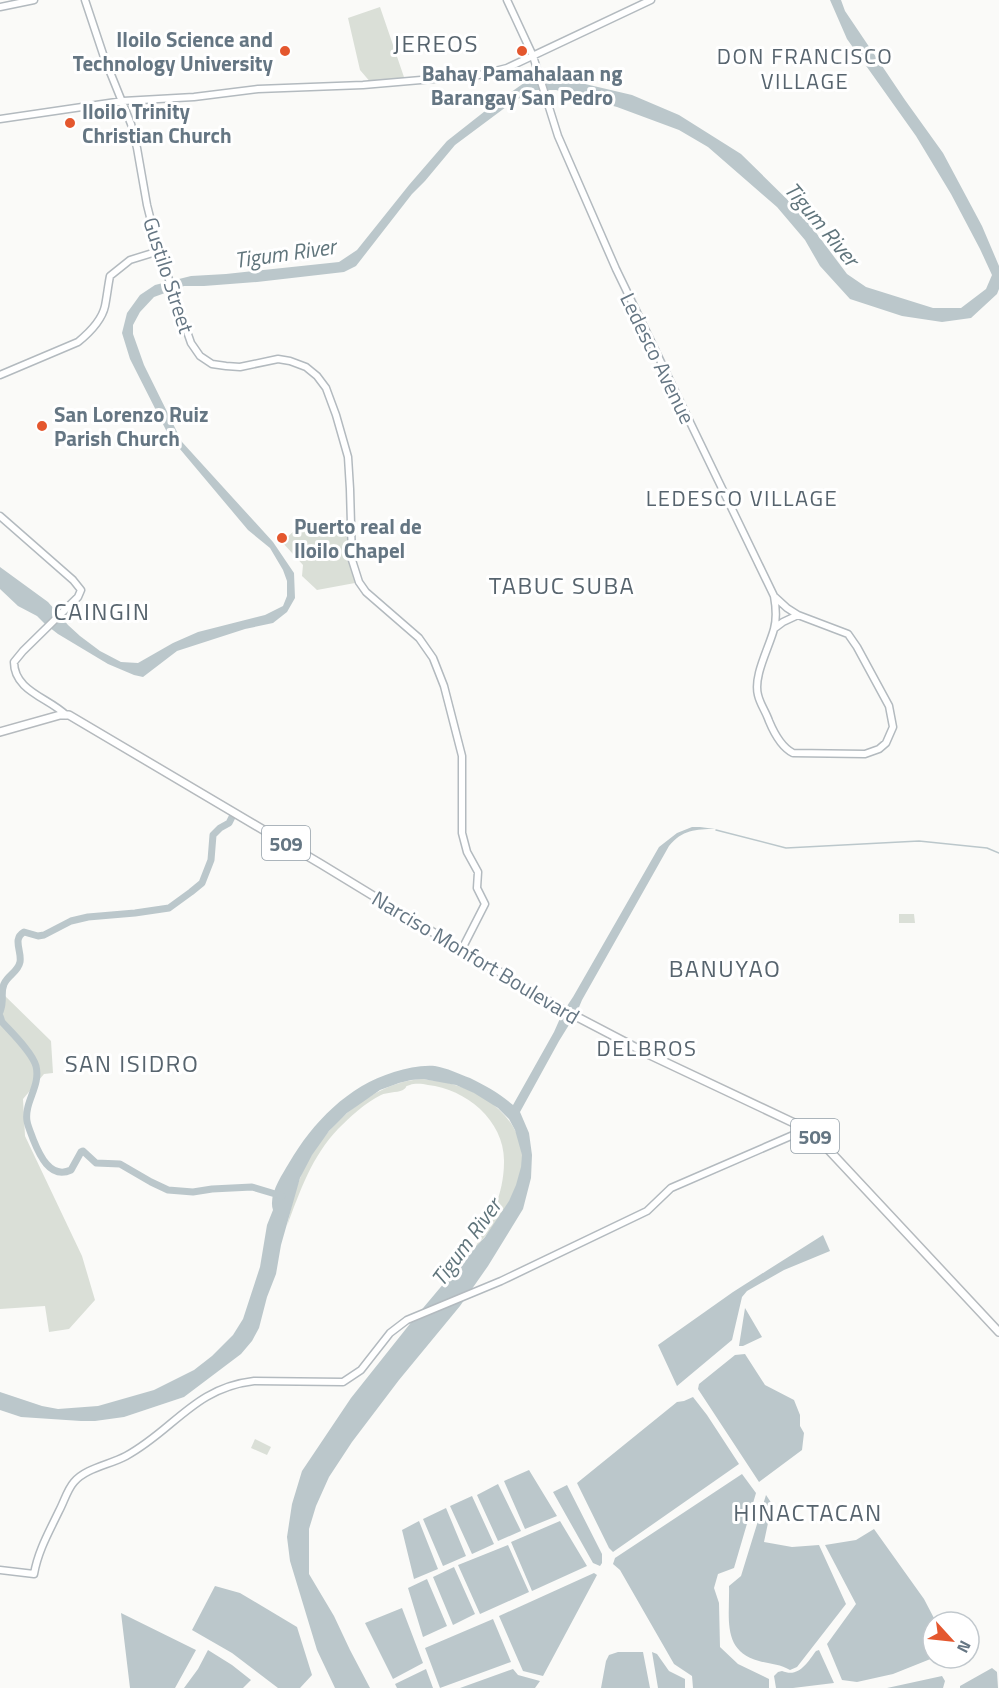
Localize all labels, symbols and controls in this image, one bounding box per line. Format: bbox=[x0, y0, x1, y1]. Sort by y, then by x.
place label: Iloilo Science and Technology University bbox=[73, 23, 273, 79]
district label: JEREOS bbox=[393, 25, 479, 61]
district label: DON FRANCISCO VILLAGE bbox=[717, 39, 893, 98]
marker: Iloilo Science and Technology University bbox=[278, 44, 292, 58]
marker: Bahay Pamahalaan ng Barangay San Pedro bbox=[515, 44, 529, 58]
place label: Bahay Pamahalaan ng Barangay San Pedro bbox=[422, 57, 622, 113]
place label: Iloilo Trinity Christian Church bbox=[82, 95, 232, 151]
marker: Iloilo Trinity Christian Church bbox=[63, 116, 77, 130]
water label: Tigum River bbox=[776, 174, 870, 276]
street label: Gustilo Street bbox=[135, 213, 203, 338]
water label: Tigum River bbox=[232, 229, 341, 277]
street label: Ledesco Avenue bbox=[612, 287, 704, 429]
place label: San Lorenzo Ruiz Parish Church bbox=[54, 398, 209, 454]
marker: San Lorenzo Ruiz Parish Church bbox=[35, 419, 49, 433]
district label: LEDESCO VILLAGE bbox=[646, 481, 838, 515]
place label: Puerto real de Iloilo Chapel bbox=[294, 510, 422, 566]
marker: Puerto real de Iloilo Chapel bbox=[275, 531, 289, 545]
district label: TABUC SUBA bbox=[489, 567, 635, 603]
district label: CAINGIN bbox=[54, 593, 150, 629]
road number: 509 bbox=[262, 826, 310, 860]
street label: Narciso Monfort Boulevard bbox=[366, 882, 586, 1032]
district label: BANUYAO bbox=[669, 950, 781, 986]
district label: DELBROS bbox=[597, 1031, 697, 1065]
district label: SAN ISIDRO bbox=[65, 1045, 199, 1081]
road number: 509 bbox=[791, 1119, 839, 1153]
water label: Tigum River bbox=[422, 1188, 511, 1293]
district label: HINACTACAN bbox=[733, 1494, 883, 1530]
north arrow bbox=[921, 1610, 981, 1670]
text: N bbox=[951, 1636, 978, 1657]

